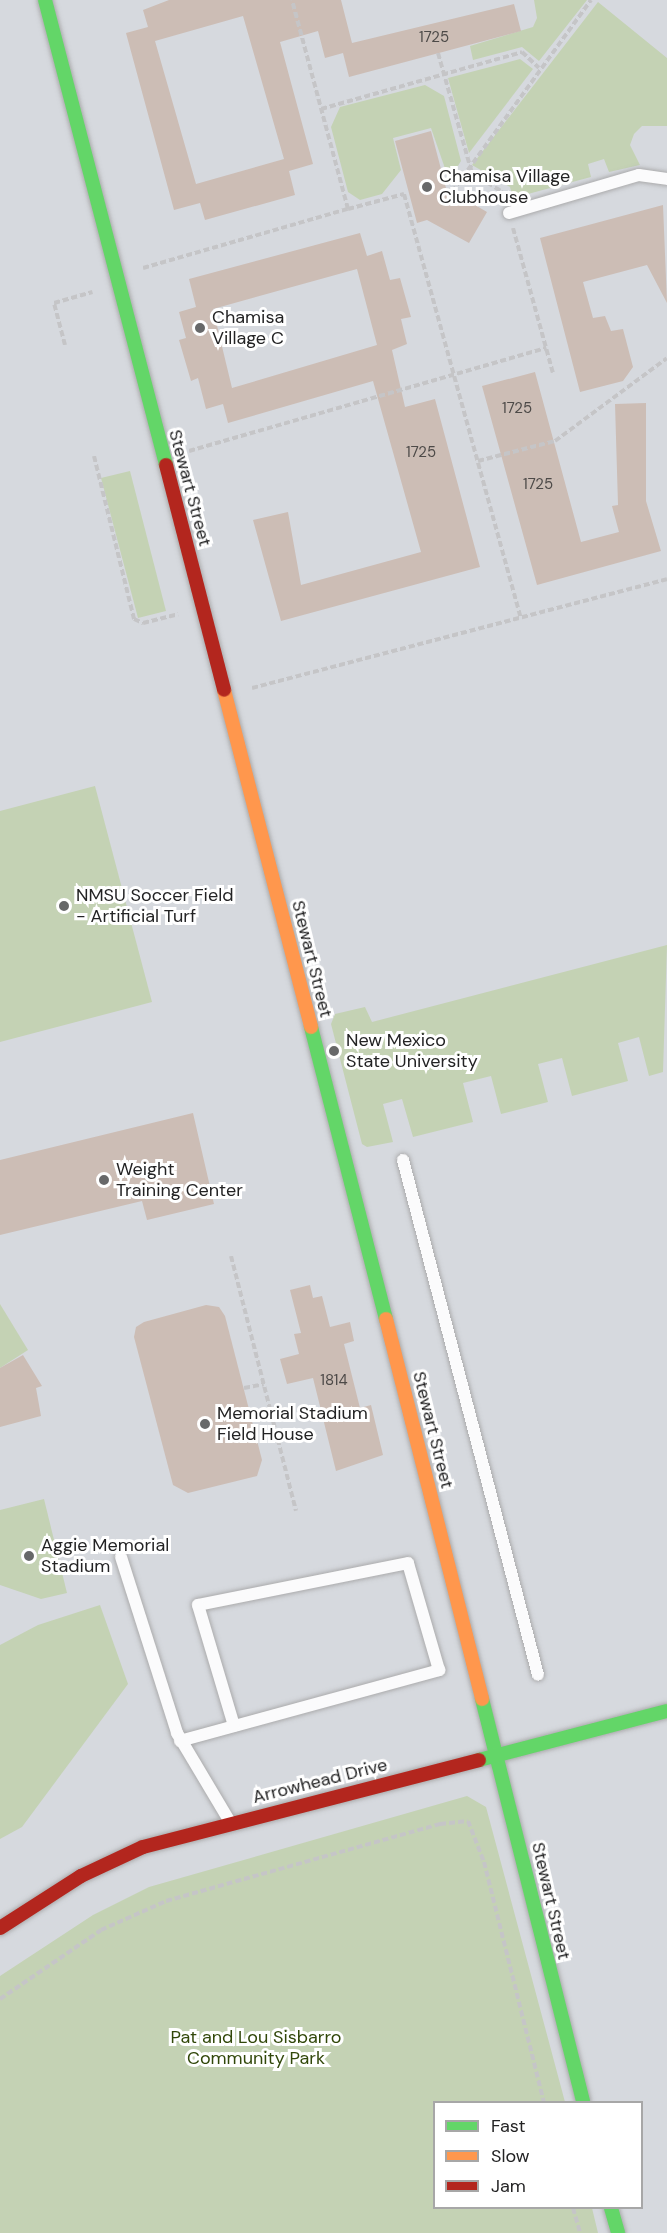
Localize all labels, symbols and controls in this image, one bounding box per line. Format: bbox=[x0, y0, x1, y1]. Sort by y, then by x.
house number: 1725 bbox=[419, 29, 449, 47]
place label: Chamisa Village Clubhouse bbox=[439, 166, 570, 208]
marker: Chamisa Village Clubhouse bbox=[420, 180, 434, 194]
place label: Chamisa Village C bbox=[212, 307, 284, 350]
marker: Chamisa Village C bbox=[193, 321, 207, 335]
house number: 1725 bbox=[502, 400, 532, 418]
street label: Stewart Street bbox=[164, 427, 216, 549]
house number: 1725 bbox=[406, 444, 436, 462]
house number: 1725 bbox=[523, 476, 553, 494]
place label: NMSU Soccer Field - Artificial Turf bbox=[76, 885, 233, 928]
street label: Stewart Street bbox=[287, 898, 337, 1020]
marker: NMSU Soccer Field - Artificial Turf bbox=[57, 899, 71, 913]
place label: New Mexico State University bbox=[346, 1030, 478, 1072]
marker: New Mexico State University bbox=[327, 1044, 341, 1058]
place label: Weight Training Center bbox=[116, 1159, 243, 1202]
marker: Weight Training Center bbox=[97, 1173, 111, 1187]
street label: Stewart Street bbox=[408, 1369, 458, 1491]
house number: 1814 bbox=[320, 1372, 348, 1390]
place label: Memorial Stadium Field House bbox=[217, 1403, 368, 1446]
marker: Memorial Stadium Field House bbox=[198, 1417, 212, 1431]
place label: Aggie Memorial Stadium bbox=[41, 1535, 169, 1578]
marker: Aggie Memorial Stadium bbox=[22, 1549, 36, 1563]
street label: Arrowhead Drive bbox=[250, 1754, 390, 1808]
street label: Stewart Street bbox=[527, 1840, 575, 1962]
park label: Pat and Lou Sisbarro Community Park bbox=[171, 2027, 341, 2070]
legend bbox=[433, 2101, 643, 2209]
text: Fast bbox=[491, 2114, 526, 2138]
text: Slow bbox=[491, 2144, 530, 2168]
text: Jam bbox=[491, 2174, 526, 2198]

